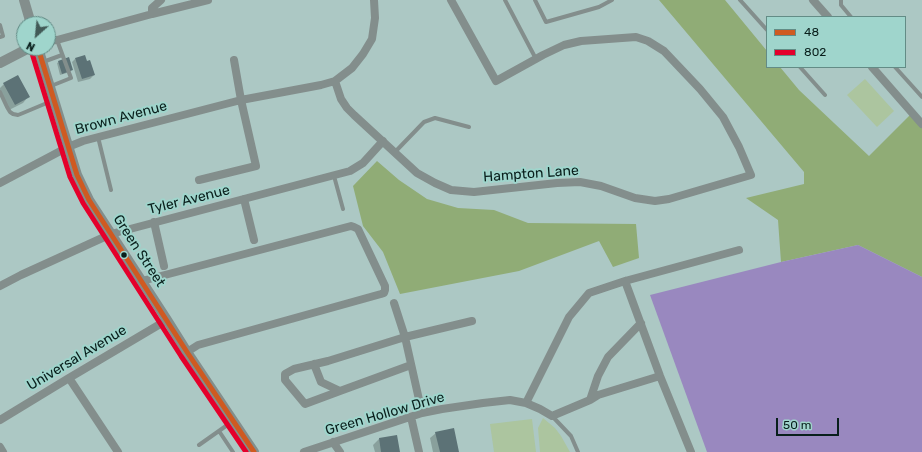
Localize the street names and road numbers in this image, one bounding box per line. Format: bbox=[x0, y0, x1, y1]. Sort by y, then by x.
street label: Brown Avenue bbox=[73, 98, 169, 138]
street label: Hampton Lane bbox=[483, 162, 579, 186]
street label: Tyler Avenue bbox=[146, 182, 232, 218]
street label: Green Street bbox=[109, 212, 169, 290]
street label: Universal Avenue bbox=[24, 322, 130, 394]
street label: Green Hollow Drive bbox=[323, 389, 447, 439]

